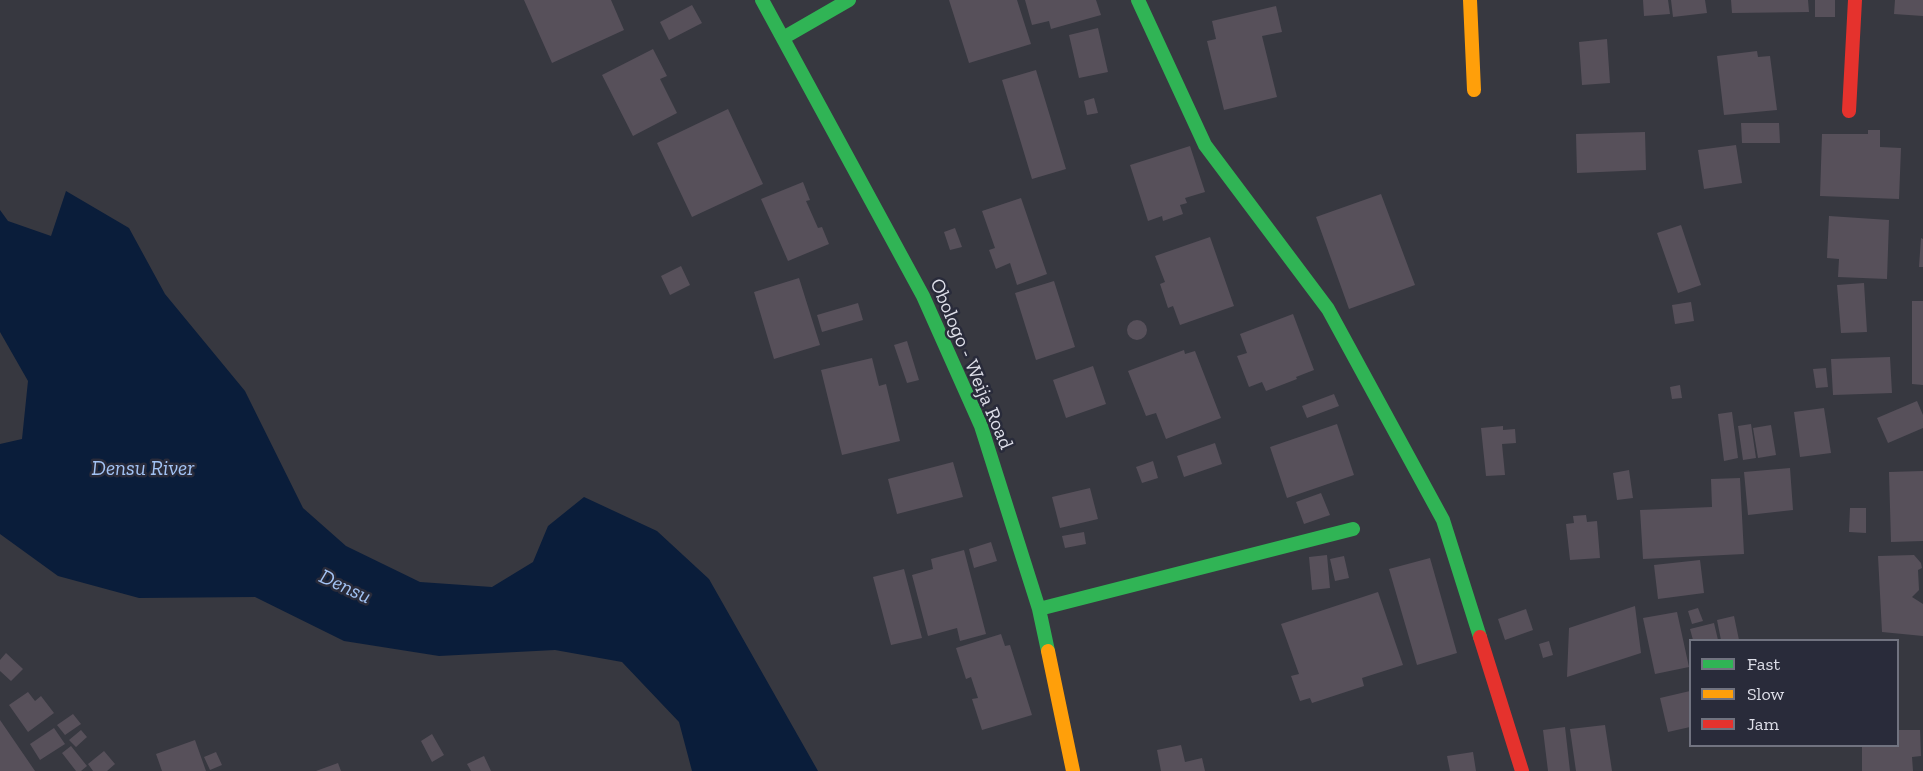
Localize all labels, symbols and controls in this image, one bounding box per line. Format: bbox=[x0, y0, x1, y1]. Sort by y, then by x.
street label: Obologo - Weija Road bbox=[924, 275, 1018, 453]
water label: Densu River bbox=[92, 456, 194, 482]
water label: Densu bbox=[315, 564, 375, 610]
legend bbox=[1689, 639, 1899, 747]
text: Fast bbox=[1747, 653, 1780, 675]
text: Slow bbox=[1747, 683, 1784, 705]
text: Jam bbox=[1747, 713, 1779, 735]

